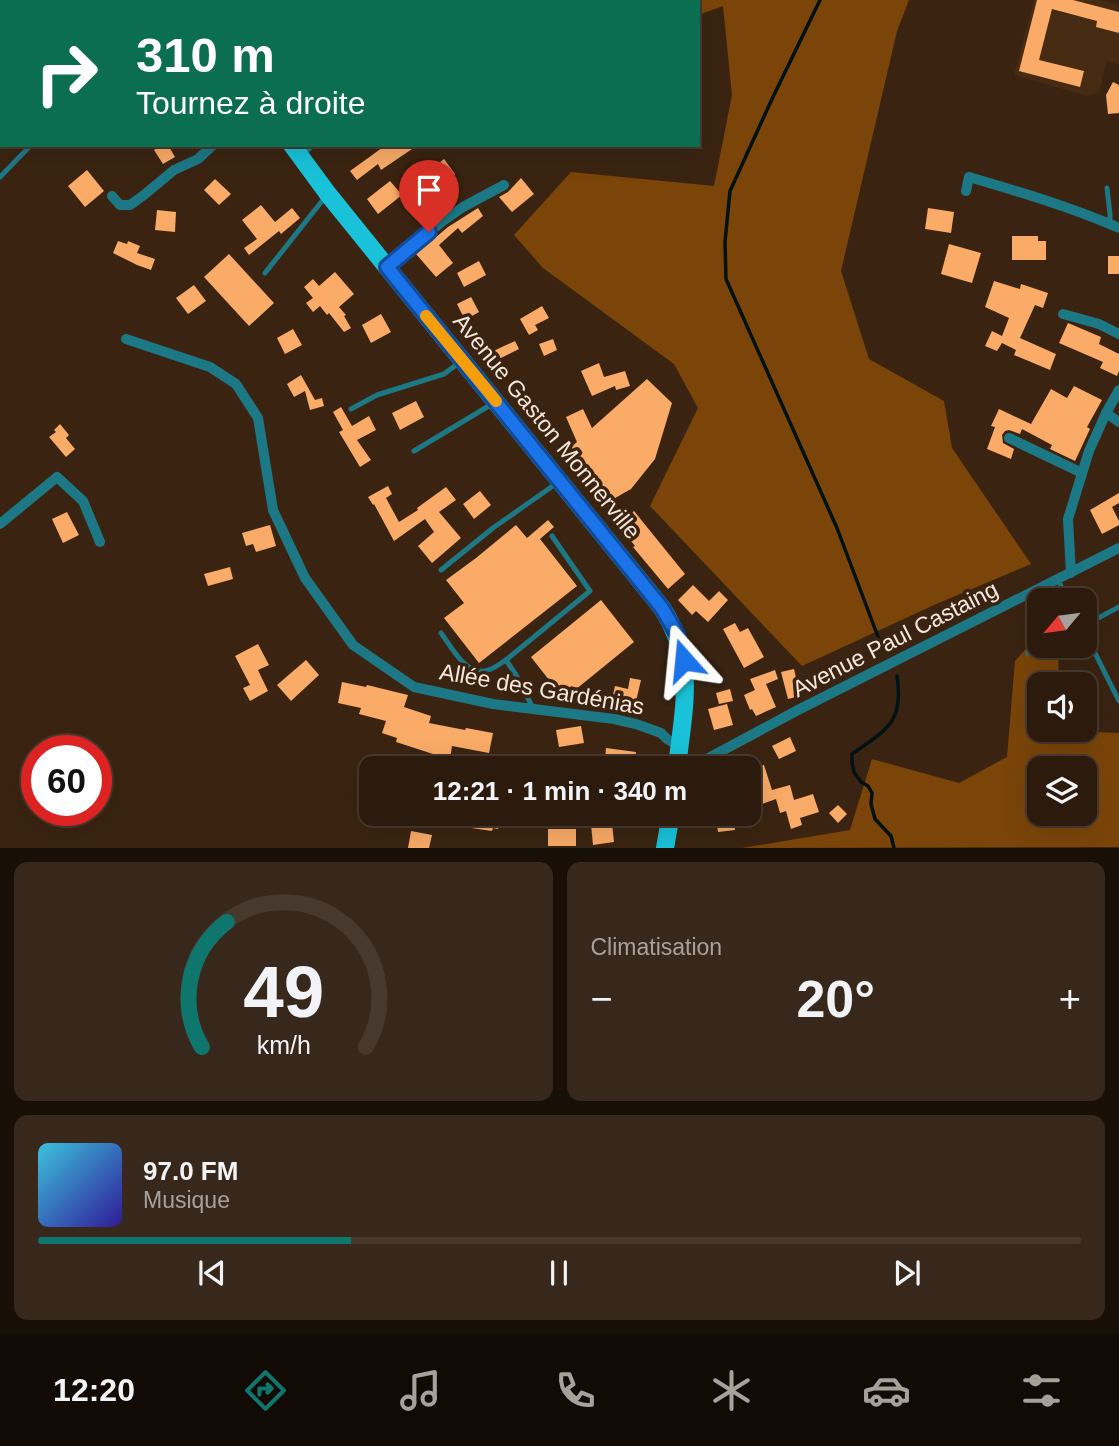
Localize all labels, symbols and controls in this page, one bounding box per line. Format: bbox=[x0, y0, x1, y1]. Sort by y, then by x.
icon: right bbox=[21, 28, 112, 119]
text: 310 m bbox=[136, 28, 275, 82]
text: Tournez à droite bbox=[136, 85, 365, 121]
pin bbox=[399, 160, 459, 232]
icon: arrive bbox=[410, 171, 448, 209]
street label: Avenue Gaston Monnerville bbox=[448, 308, 646, 544]
street label: Avenue Paul Castaing bbox=[788, 576, 1002, 702]
north arrow bbox=[1027, 588, 1097, 658]
map controls bbox=[1027, 588, 1097, 826]
position arrow bbox=[647, 623, 721, 697]
street label: Allée des Gardénias bbox=[438, 658, 646, 720]
button: sound bbox=[1027, 672, 1097, 742]
speed limit sign: 60 bbox=[21, 735, 112, 826]
button: layers bbox=[1027, 756, 1097, 826]
text: 12:21 · 1 min · 340 m bbox=[433, 776, 687, 806]
text: Climatisation bbox=[591, 934, 722, 960]
text: 49 bbox=[243, 952, 324, 1033]
text: 20° bbox=[796, 970, 875, 1028]
text: − bbox=[591, 978, 613, 1020]
text: + bbox=[1059, 978, 1081, 1020]
text: km/h bbox=[256, 1031, 310, 1059]
text: 97.0 FM bbox=[143, 1156, 238, 1186]
text: Musique bbox=[143, 1187, 230, 1213]
icon: previous bbox=[193, 1254, 231, 1292]
icon: pause bbox=[540, 1254, 578, 1292]
icon: next bbox=[888, 1254, 926, 1292]
icon: directions bbox=[241, 1366, 290, 1415]
icon: music bbox=[396, 1366, 445, 1415]
icon: phone bbox=[551, 1366, 600, 1415]
icon: climate bbox=[707, 1366, 756, 1415]
icon: car bbox=[862, 1366, 911, 1415]
icon: filters bbox=[1017, 1366, 1066, 1415]
text: 12:20 bbox=[53, 1372, 135, 1408]

